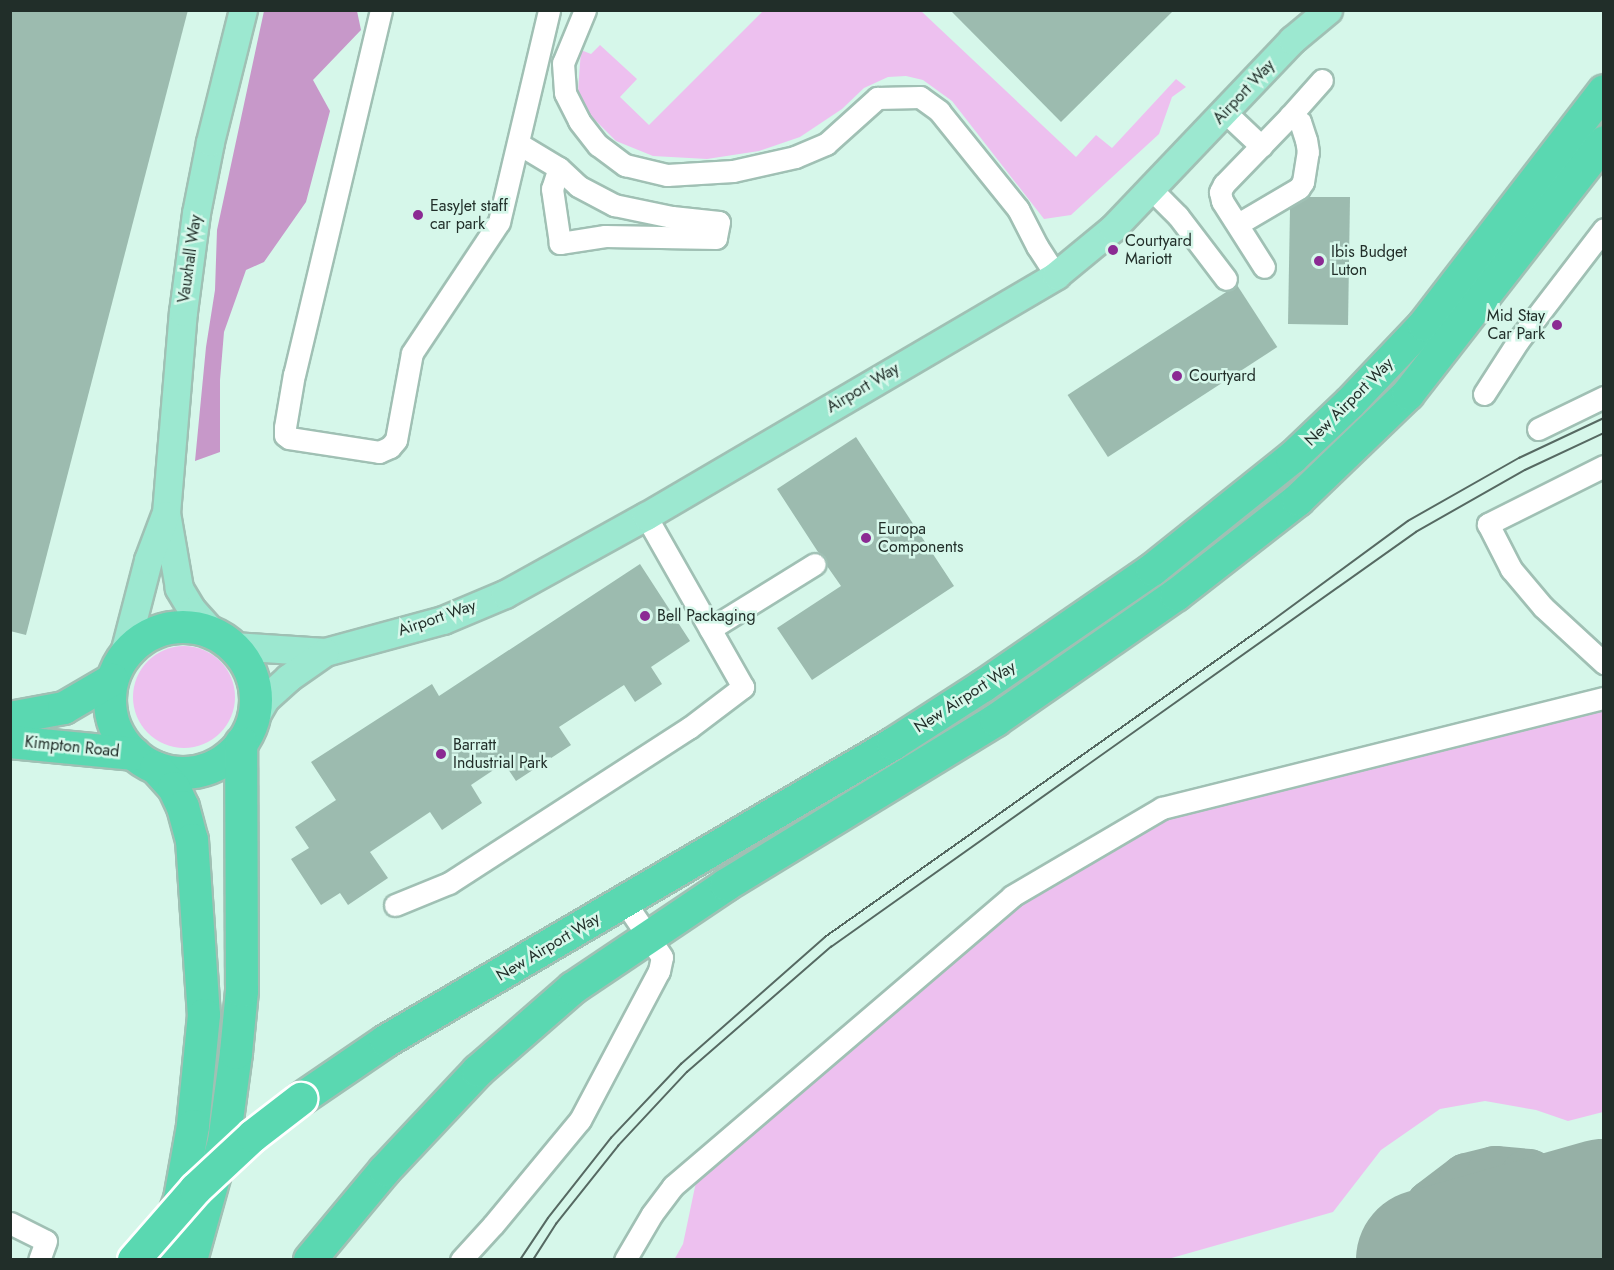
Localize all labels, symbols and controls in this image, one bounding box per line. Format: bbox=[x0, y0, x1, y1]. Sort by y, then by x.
street label: Airport Way bbox=[1209, 56, 1279, 128]
place label: EasyJet staff car park bbox=[430, 196, 508, 234]
marker: EasyJet staff car park bbox=[411, 208, 425, 222]
street label: Vauxhall Way bbox=[174, 214, 206, 304]
place label: Courtyard Mariott bbox=[1125, 231, 1192, 269]
place label: Ibis Budget Luton bbox=[1331, 242, 1407, 280]
marker: Courtyard Mariott bbox=[1106, 243, 1120, 257]
marker: Ibis Budget Luton bbox=[1312, 254, 1326, 268]
place label: Mid Stay Car Park bbox=[1487, 306, 1545, 344]
marker: Mid Stay Car Park bbox=[1550, 318, 1564, 332]
street label: New Airport Way bbox=[1301, 354, 1397, 450]
street label: Airport Way bbox=[823, 359, 903, 417]
place label: Courtyard bbox=[1189, 366, 1256, 386]
marker: Courtyard bbox=[1170, 369, 1184, 383]
place label: Europa Components bbox=[878, 519, 963, 557]
marker: Europa Components bbox=[859, 531, 873, 545]
street label: Airport Way bbox=[396, 596, 478, 640]
place label: Bell Packaging bbox=[657, 606, 755, 626]
marker: Bell Packaging bbox=[638, 609, 652, 623]
street label: New Airport Way bbox=[911, 657, 1019, 737]
street label: Kimpton Road bbox=[24, 732, 120, 762]
place label: Barratt Industrial Park bbox=[453, 735, 547, 773]
marker: Barratt Industrial Park bbox=[434, 747, 448, 761]
street label: New Airport Way bbox=[493, 909, 603, 985]

